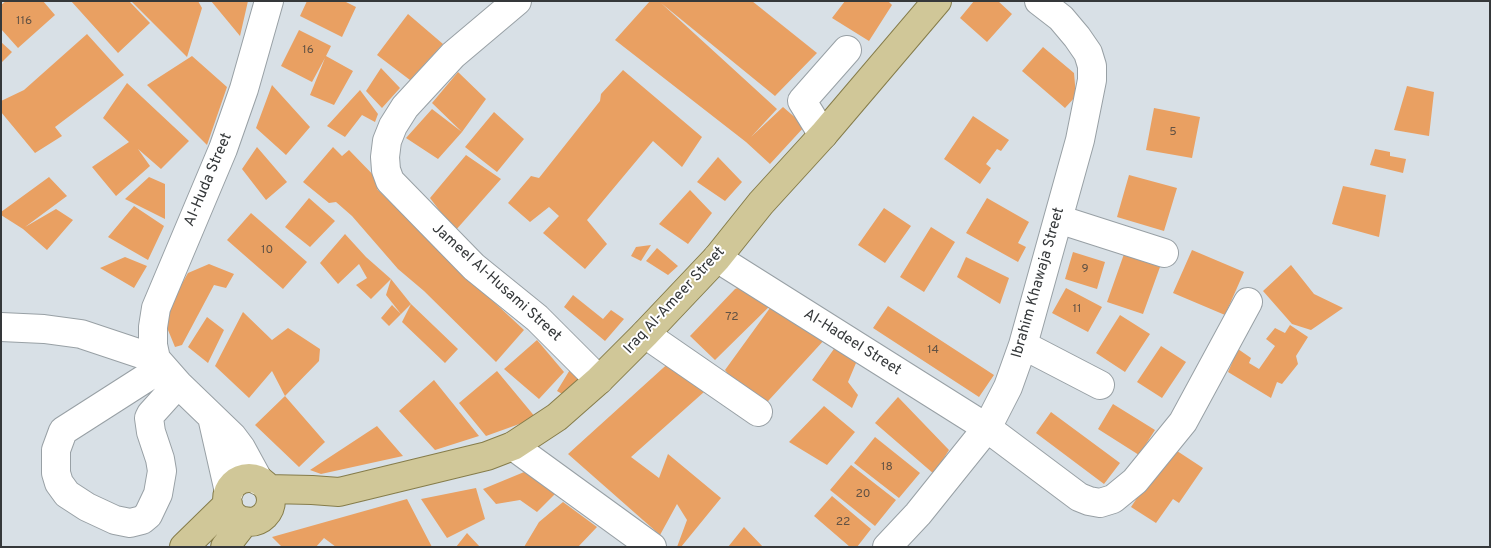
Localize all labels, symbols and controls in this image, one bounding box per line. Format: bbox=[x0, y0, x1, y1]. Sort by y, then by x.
house number: 116 bbox=[16, 15, 32, 29]
house number: 16 bbox=[302, 44, 314, 58]
house number: 5 bbox=[1169, 126, 1177, 140]
street label: Al-Huda Street bbox=[181, 130, 237, 230]
street label: Ibrahim Khawaja Street bbox=[1009, 205, 1069, 361]
street label: Jameel Al-Husami Street bbox=[427, 220, 565, 346]
house number: 10 bbox=[261, 244, 273, 258]
street label: Iraq Al-Ameer Street bbox=[621, 244, 729, 358]
house number: 9 bbox=[1081, 263, 1089, 277]
house number: 11 bbox=[1073, 303, 1081, 317]
street label: Al-Hadeel Street bbox=[800, 306, 904, 380]
house number: 72 bbox=[725, 311, 739, 325]
house number: 14 bbox=[927, 344, 939, 358]
house number: 18 bbox=[881, 461, 893, 475]
house number: 20 bbox=[855, 488, 871, 502]
house number: 22 bbox=[836, 516, 850, 530]

